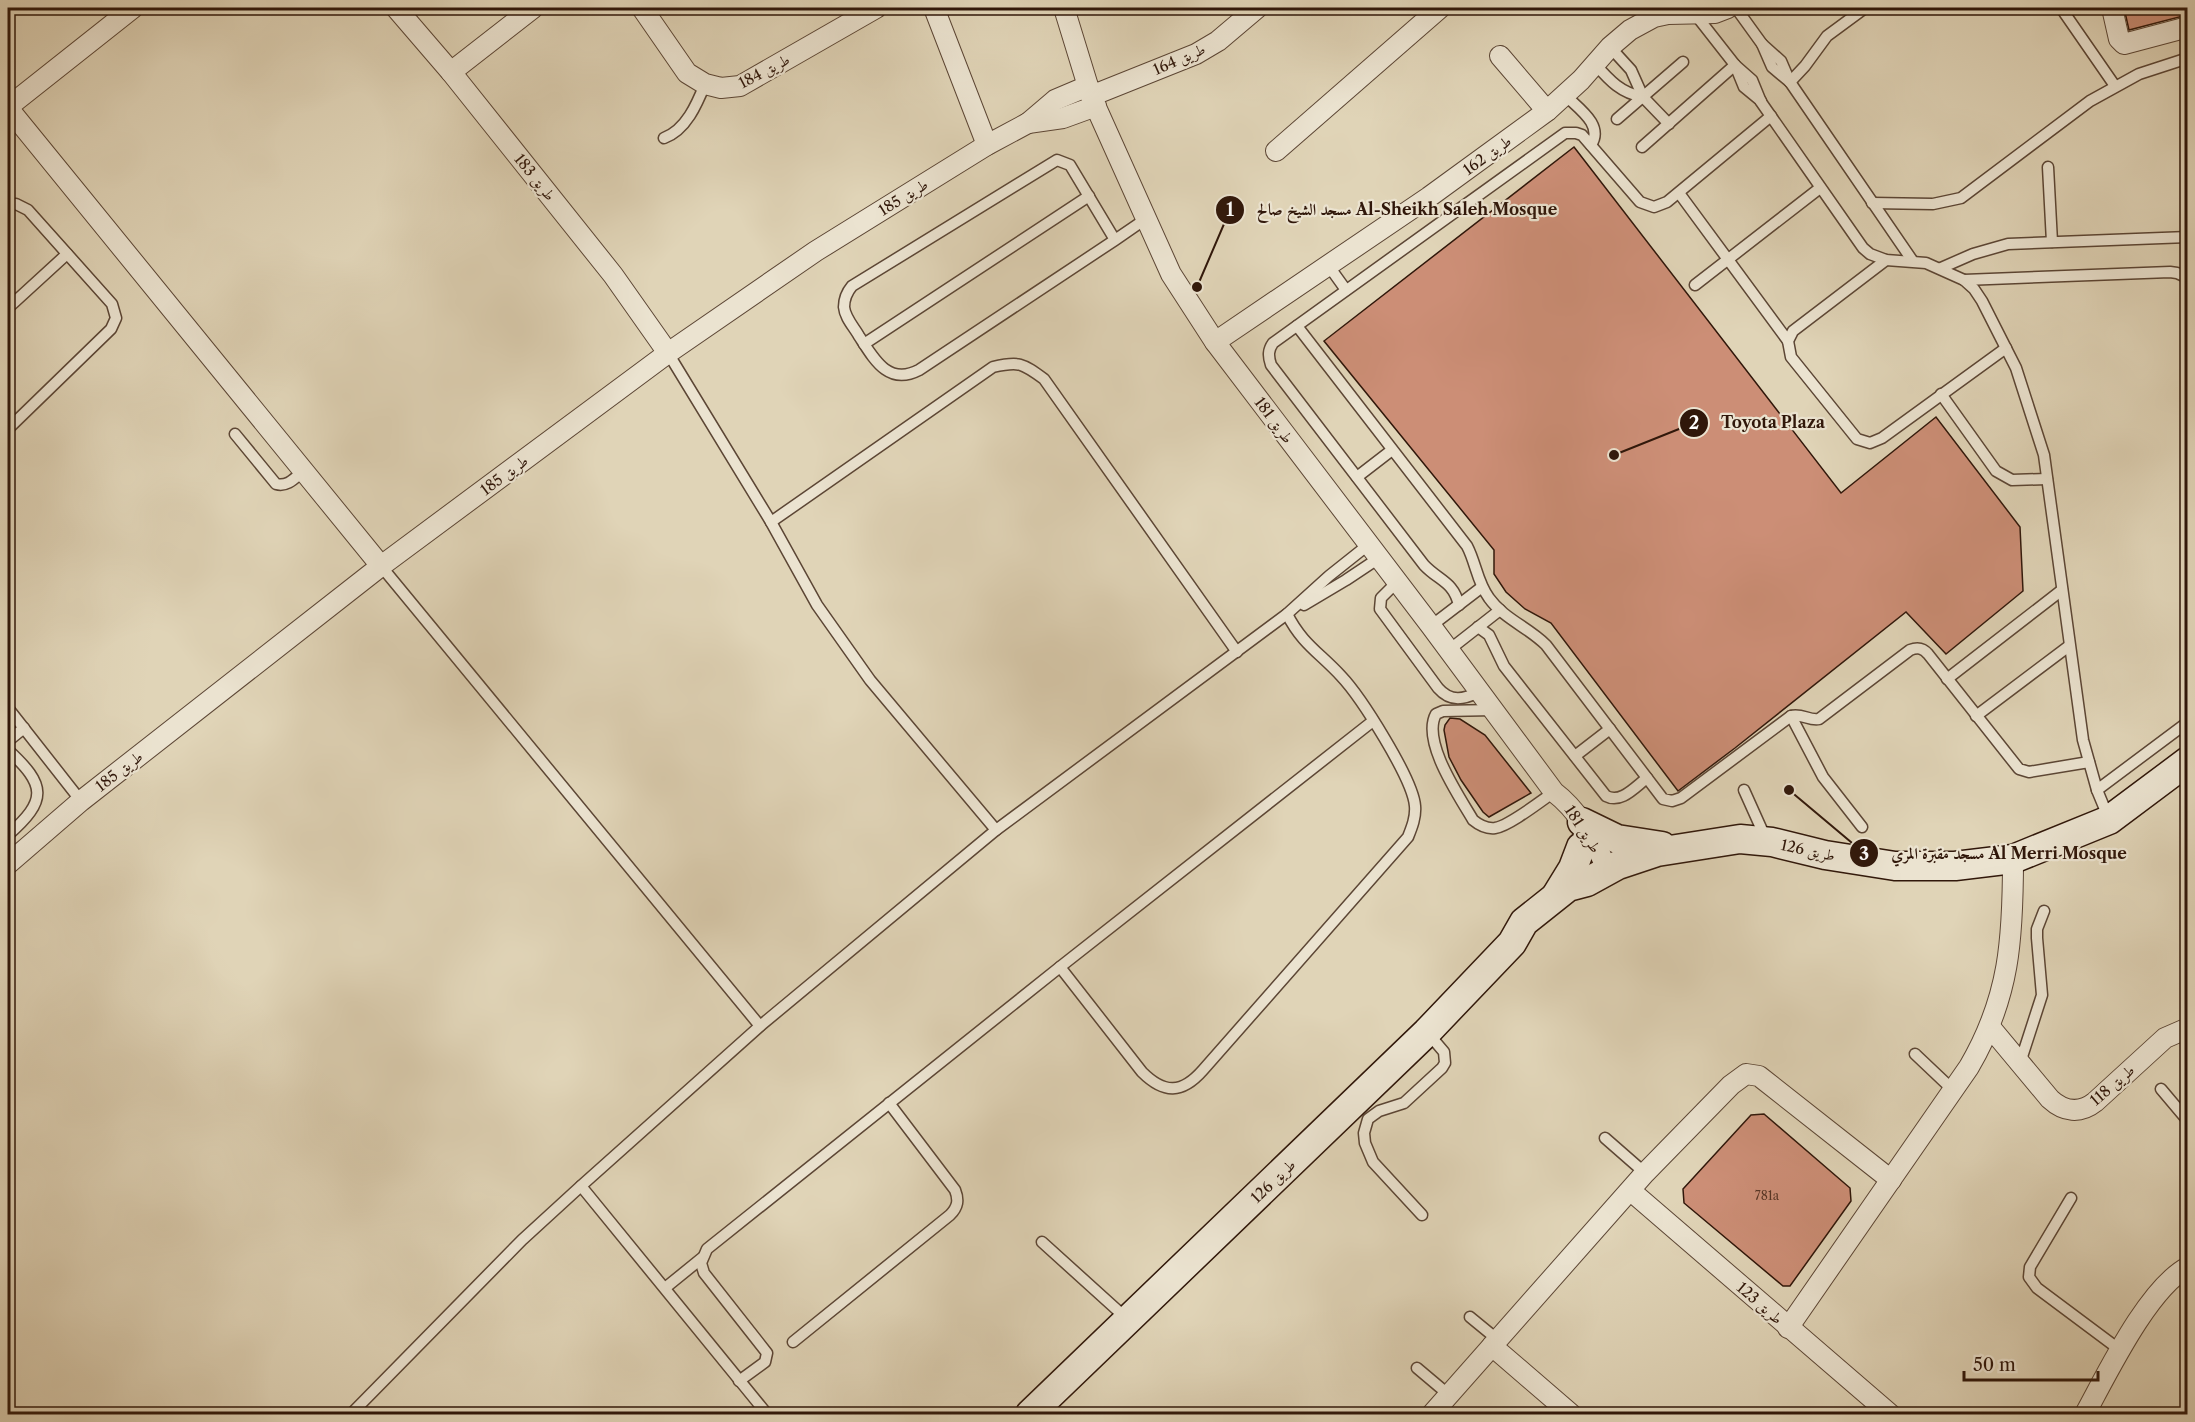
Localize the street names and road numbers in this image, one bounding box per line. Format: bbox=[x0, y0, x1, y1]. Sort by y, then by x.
street label: طريق 164 bbox=[1150, 39, 1208, 80]
street label: طريق 184 bbox=[735, 50, 793, 93]
street label: طريق 162 bbox=[1459, 131, 1515, 180]
street label: طريق 183 bbox=[510, 150, 560, 205]
street label: طريق 185 bbox=[875, 174, 932, 220]
street label: طريق 181 bbox=[1250, 393, 1298, 447]
street label: طريق 185 bbox=[476, 451, 532, 500]
street label: طريق 185 bbox=[92, 747, 147, 796]
street label: طريق 181 bbox=[1560, 802, 1605, 857]
street label: طريق 126 bbox=[1779, 835, 1837, 866]
street label: طريق 118 bbox=[2086, 1060, 2139, 1110]
street label: طريق 126 bbox=[1247, 1155, 1300, 1208]
street label: طريق 123 bbox=[1732, 1278, 1787, 1329]

